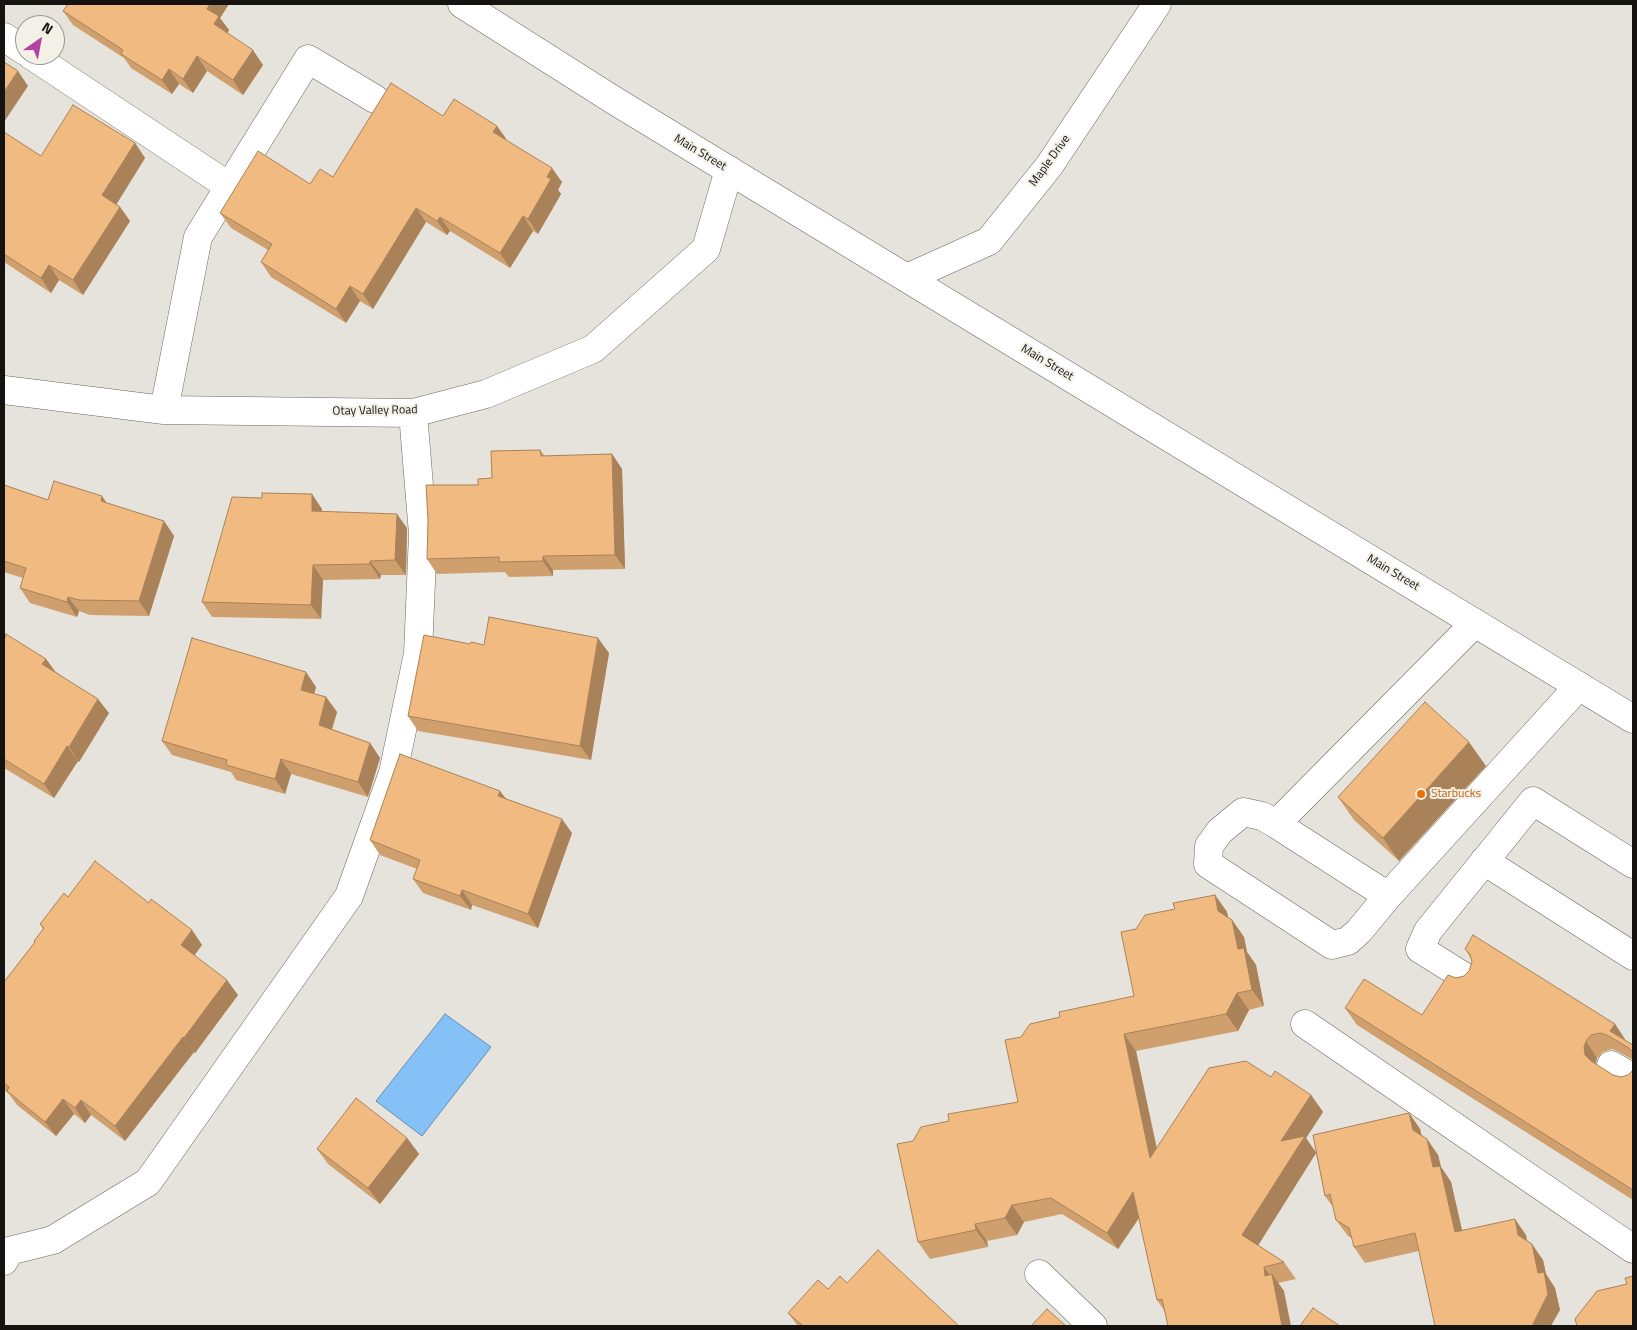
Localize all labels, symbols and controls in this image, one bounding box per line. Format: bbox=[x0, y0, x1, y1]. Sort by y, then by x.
north arrow bbox=[15, 15, 65, 65]
text: N bbox=[38, 16, 58, 39]
street label: Main Street bbox=[671, 132, 729, 174]
street label: Maple Drive bbox=[1027, 132, 1073, 190]
street label: Main Street bbox=[1018, 342, 1076, 384]
street label: Otay Valley Road bbox=[332, 403, 418, 419]
street label: Main Street bbox=[1364, 552, 1422, 594]
place label: Starbucks bbox=[1431, 787, 1481, 801]
marker: Starbucks bbox=[1415, 788, 1427, 800]

